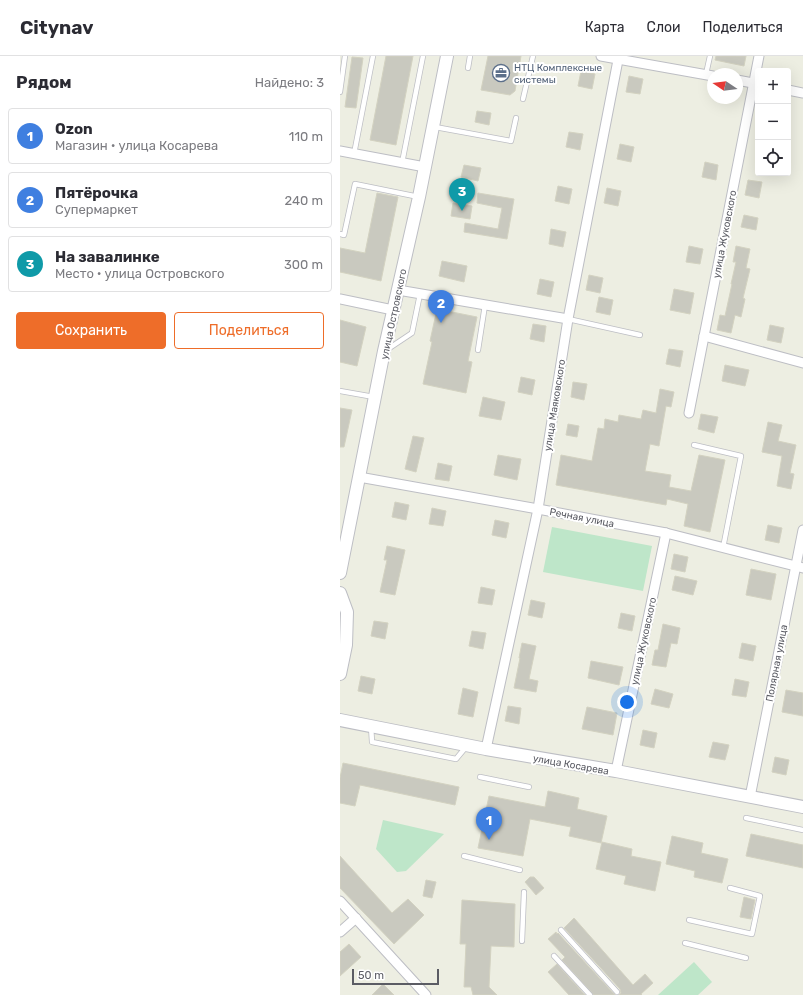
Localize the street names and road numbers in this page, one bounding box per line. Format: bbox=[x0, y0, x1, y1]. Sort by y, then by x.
street label: улица Жуковского bbox=[711, 189, 739, 279]
street label: улица Островского bbox=[379, 268, 409, 361]
street label: улица Маяковского bbox=[542, 358, 568, 452]
street label: Речная улица bbox=[548, 506, 615, 530]
street label: улица Жуковского bbox=[629, 596, 659, 686]
street label: Полярная улица bbox=[764, 624, 790, 703]
street label: улица Косарева bbox=[532, 752, 610, 778]

